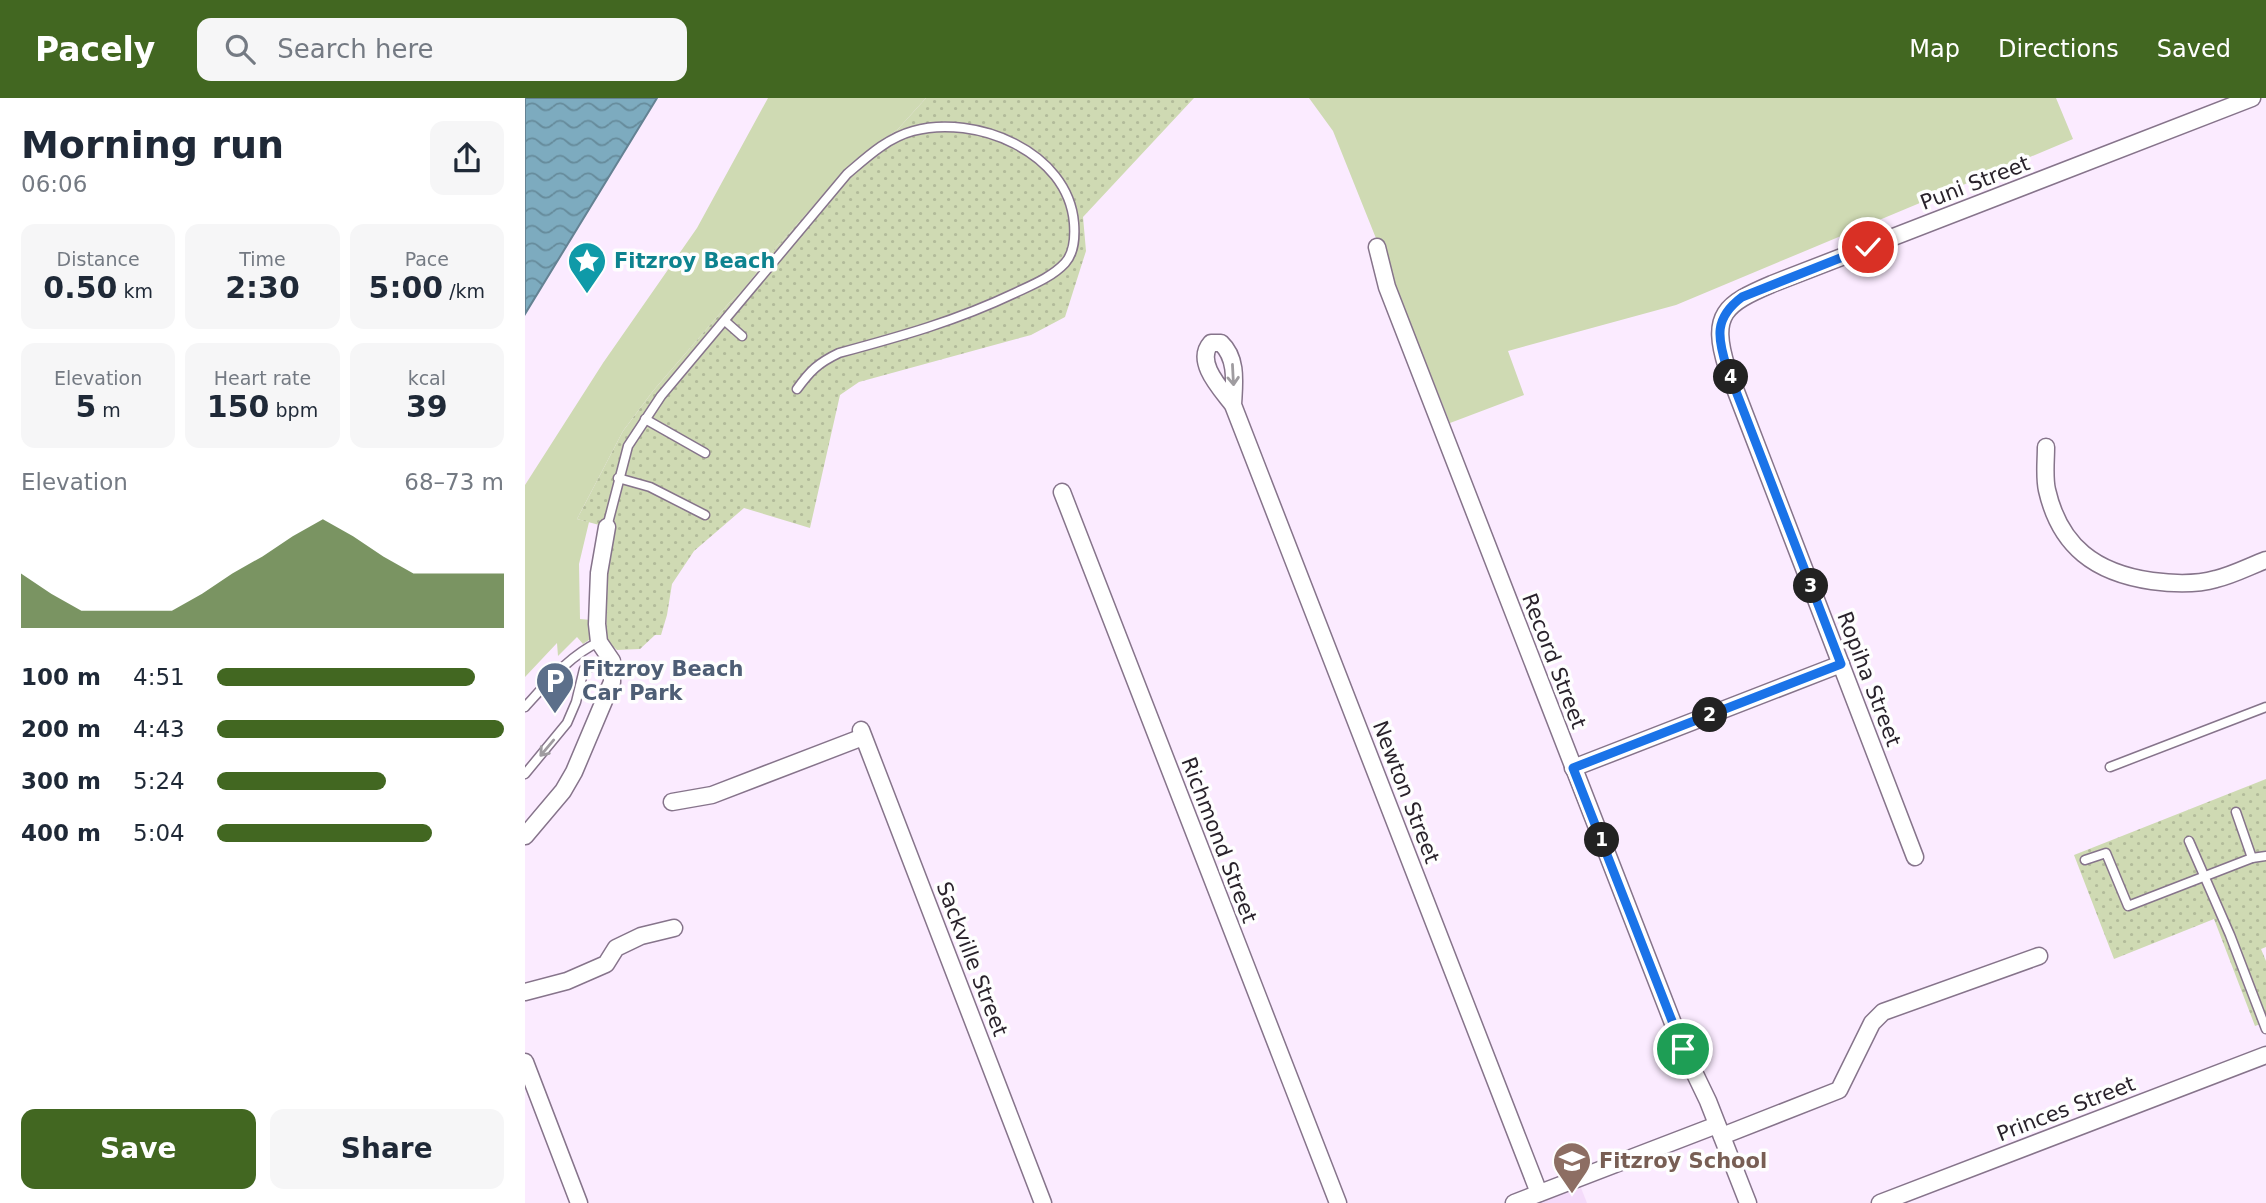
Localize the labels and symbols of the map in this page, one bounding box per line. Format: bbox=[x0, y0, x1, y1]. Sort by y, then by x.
street label: Puni Street bbox=[1917, 151, 2033, 215]
pin bbox=[1838, 217, 1898, 277]
place icon: Fitzroy Beach bbox=[566, 240, 608, 295]
place label: Fitzroy Beach bbox=[614, 249, 775, 273]
pin: 4 bbox=[1713, 360, 1749, 394]
one-way arrow bbox=[1227, 363, 1240, 386]
pin: 3 bbox=[1793, 568, 1829, 603]
street label: Record Street bbox=[1517, 590, 1591, 732]
street label: Ropiha Street bbox=[1832, 608, 1906, 750]
place label: Fitzroy Beach Car Park bbox=[582, 657, 743, 705]
parking icon: Fitzroy Beach Car Park bbox=[534, 660, 576, 715]
pin: 2 bbox=[1693, 698, 1727, 732]
street label: Newton Street bbox=[1368, 717, 1444, 867]
one-way arrow bbox=[540, 738, 555, 756]
street label: Richmond Street bbox=[1176, 754, 1262, 926]
pin: 1 bbox=[1585, 822, 1619, 858]
street label: Sackville Street bbox=[932, 878, 1012, 1040]
pin bbox=[1653, 1019, 1713, 1079]
street label: Princes Street bbox=[1994, 1072, 2138, 1146]
school or university icon: Fitzroy School bbox=[1551, 1140, 1593, 1195]
place label: Fitzroy School bbox=[1599, 1149, 1767, 1173]

